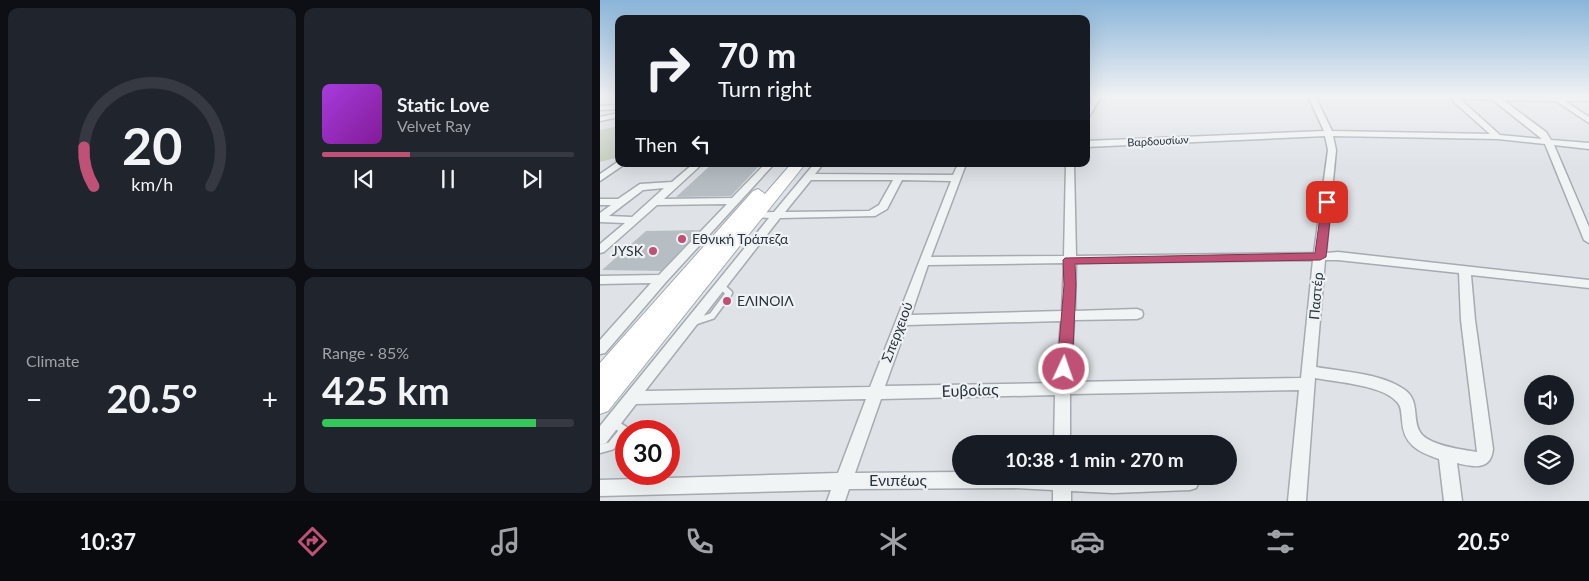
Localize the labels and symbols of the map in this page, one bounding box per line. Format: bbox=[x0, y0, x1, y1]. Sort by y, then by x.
street label: Βαρδουσίων bbox=[1127, 132, 1189, 149]
pin bbox=[1306, 181, 1348, 223]
place label: Εθνική Τράπεζα bbox=[692, 230, 789, 247]
marker: Εθνική Τράπεζα bbox=[676, 233, 688, 245]
place label: JYSK bbox=[612, 242, 644, 259]
marker: JYSK bbox=[647, 245, 659, 257]
street label: Παστέρ bbox=[1305, 271, 1326, 321]
place label: ΕΛΙΝΟΙΛ bbox=[737, 292, 794, 309]
marker: ΕΛΙΝΟΙΛ bbox=[721, 295, 733, 307]
street label: Σπερχειού bbox=[877, 299, 916, 364]
position arrow bbox=[1037, 342, 1089, 394]
street label: Ευβοίας bbox=[941, 379, 999, 400]
speed limit sign: 30 bbox=[615, 420, 680, 485]
street label: Ενιπέως bbox=[869, 470, 928, 489]

